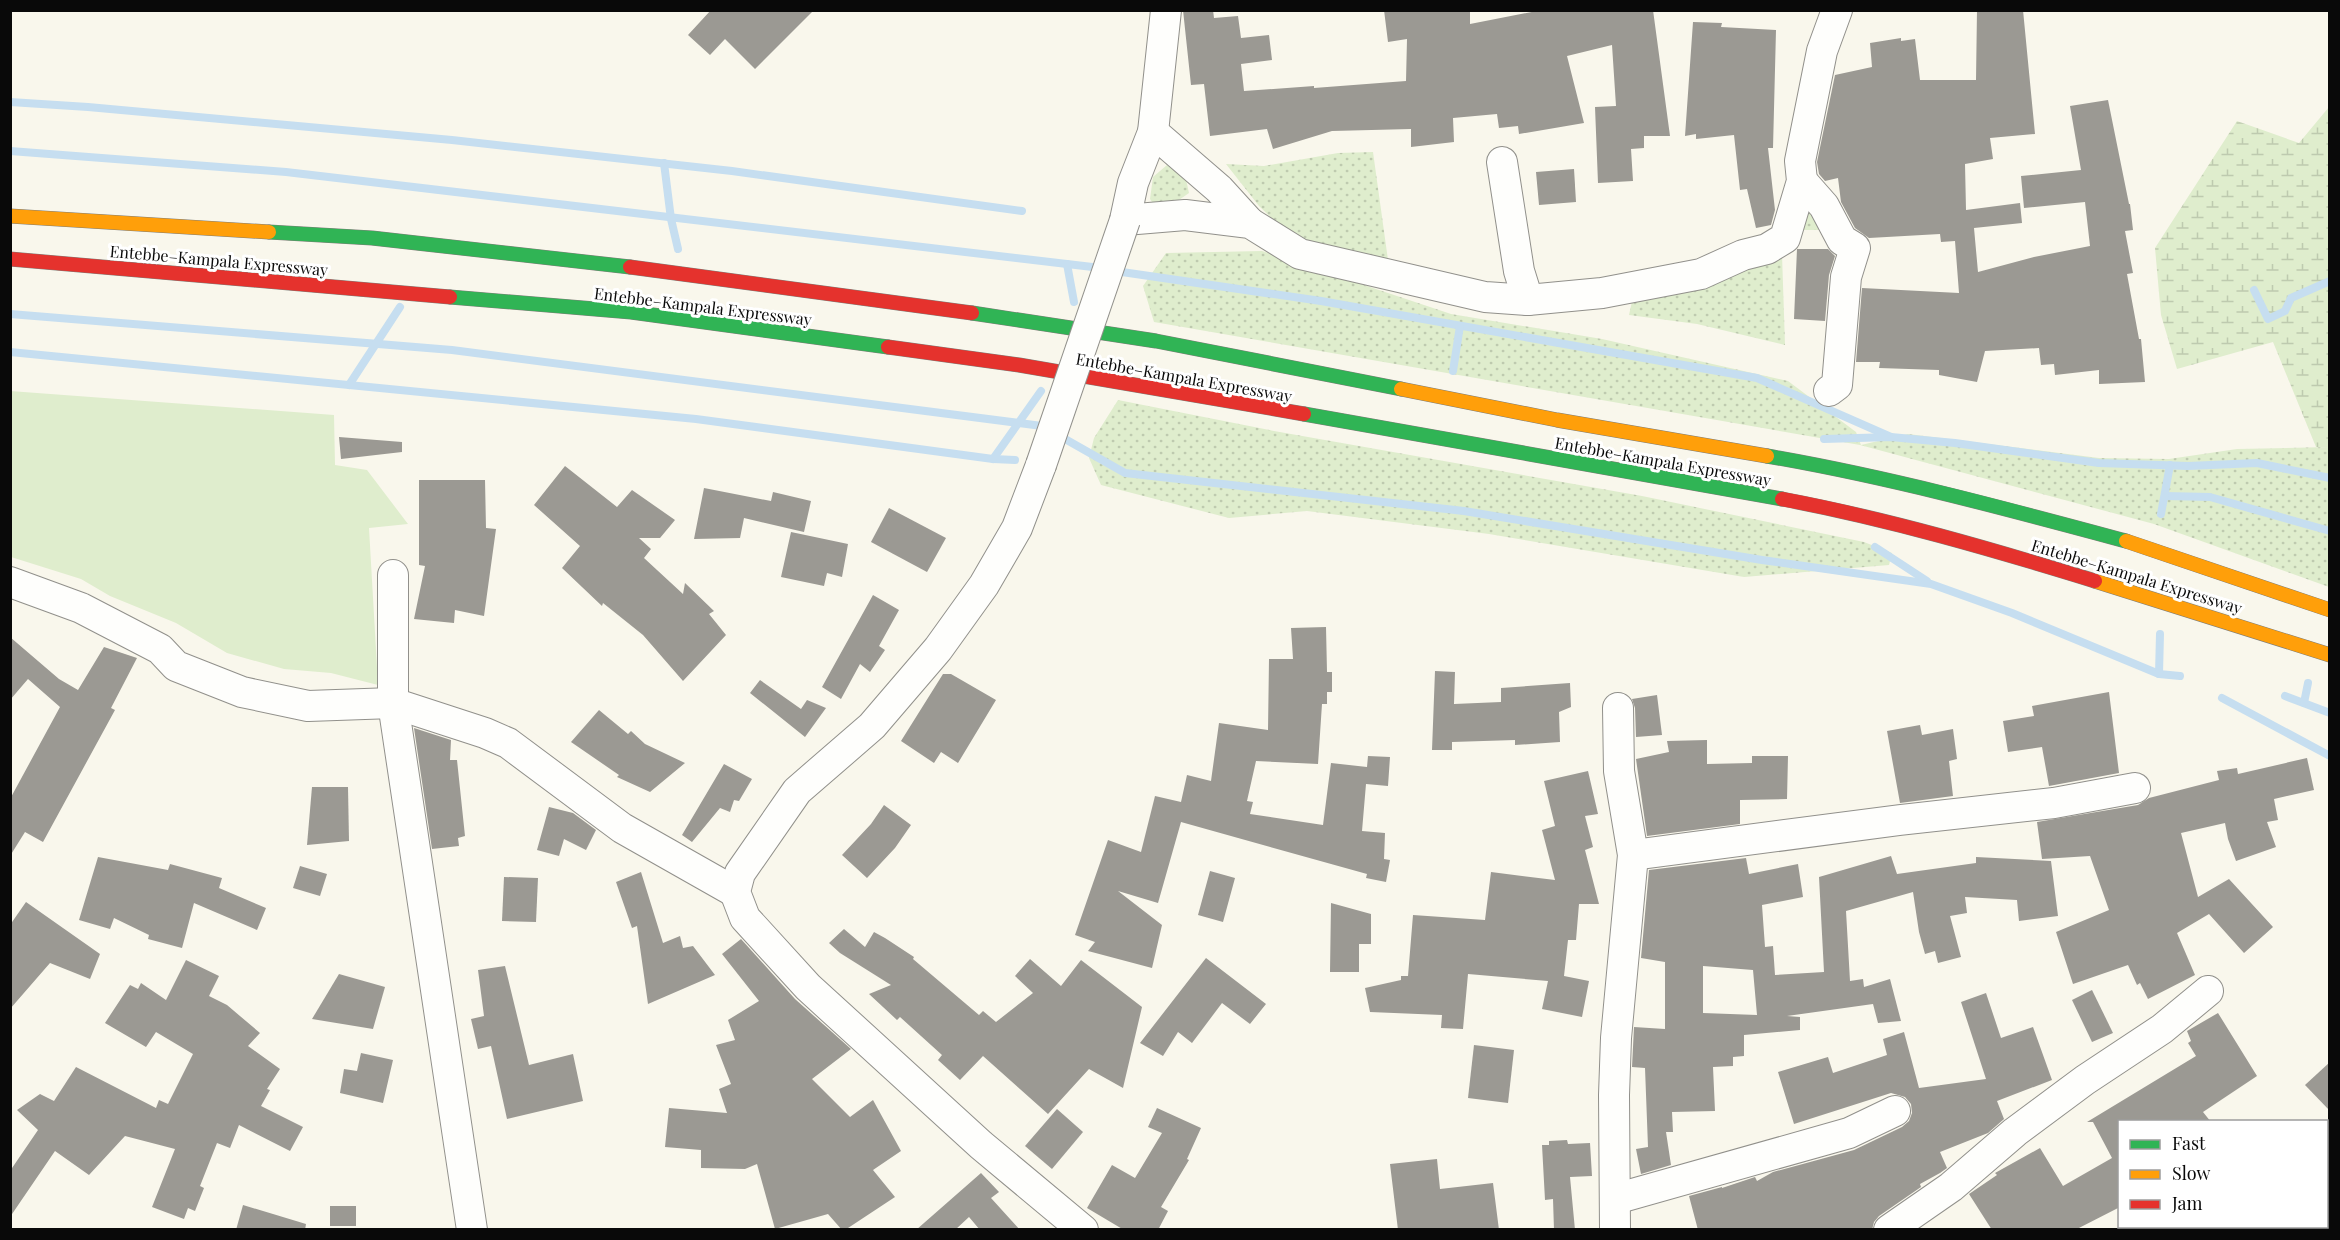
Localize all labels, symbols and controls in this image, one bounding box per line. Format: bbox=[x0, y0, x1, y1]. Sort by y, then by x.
street label: Entebbe–Kampala Expressway bbox=[109, 240, 329, 280]
street label: Entebbe–Kampala Expressway bbox=[593, 282, 813, 330]
street label: Entebbe–Kampala Expressway bbox=[1074, 348, 1294, 406]
street label: Entebbe–Kampala Expressway bbox=[1553, 432, 1773, 490]
street label: Entebbe–Kampala Expressway bbox=[2029, 534, 2245, 618]
legend bbox=[2118, 1120, 2328, 1228]
text: Fast bbox=[2172, 1131, 2206, 1155]
text: Slow bbox=[2172, 1161, 2210, 1185]
text: Jam bbox=[2171, 1191, 2202, 1215]

